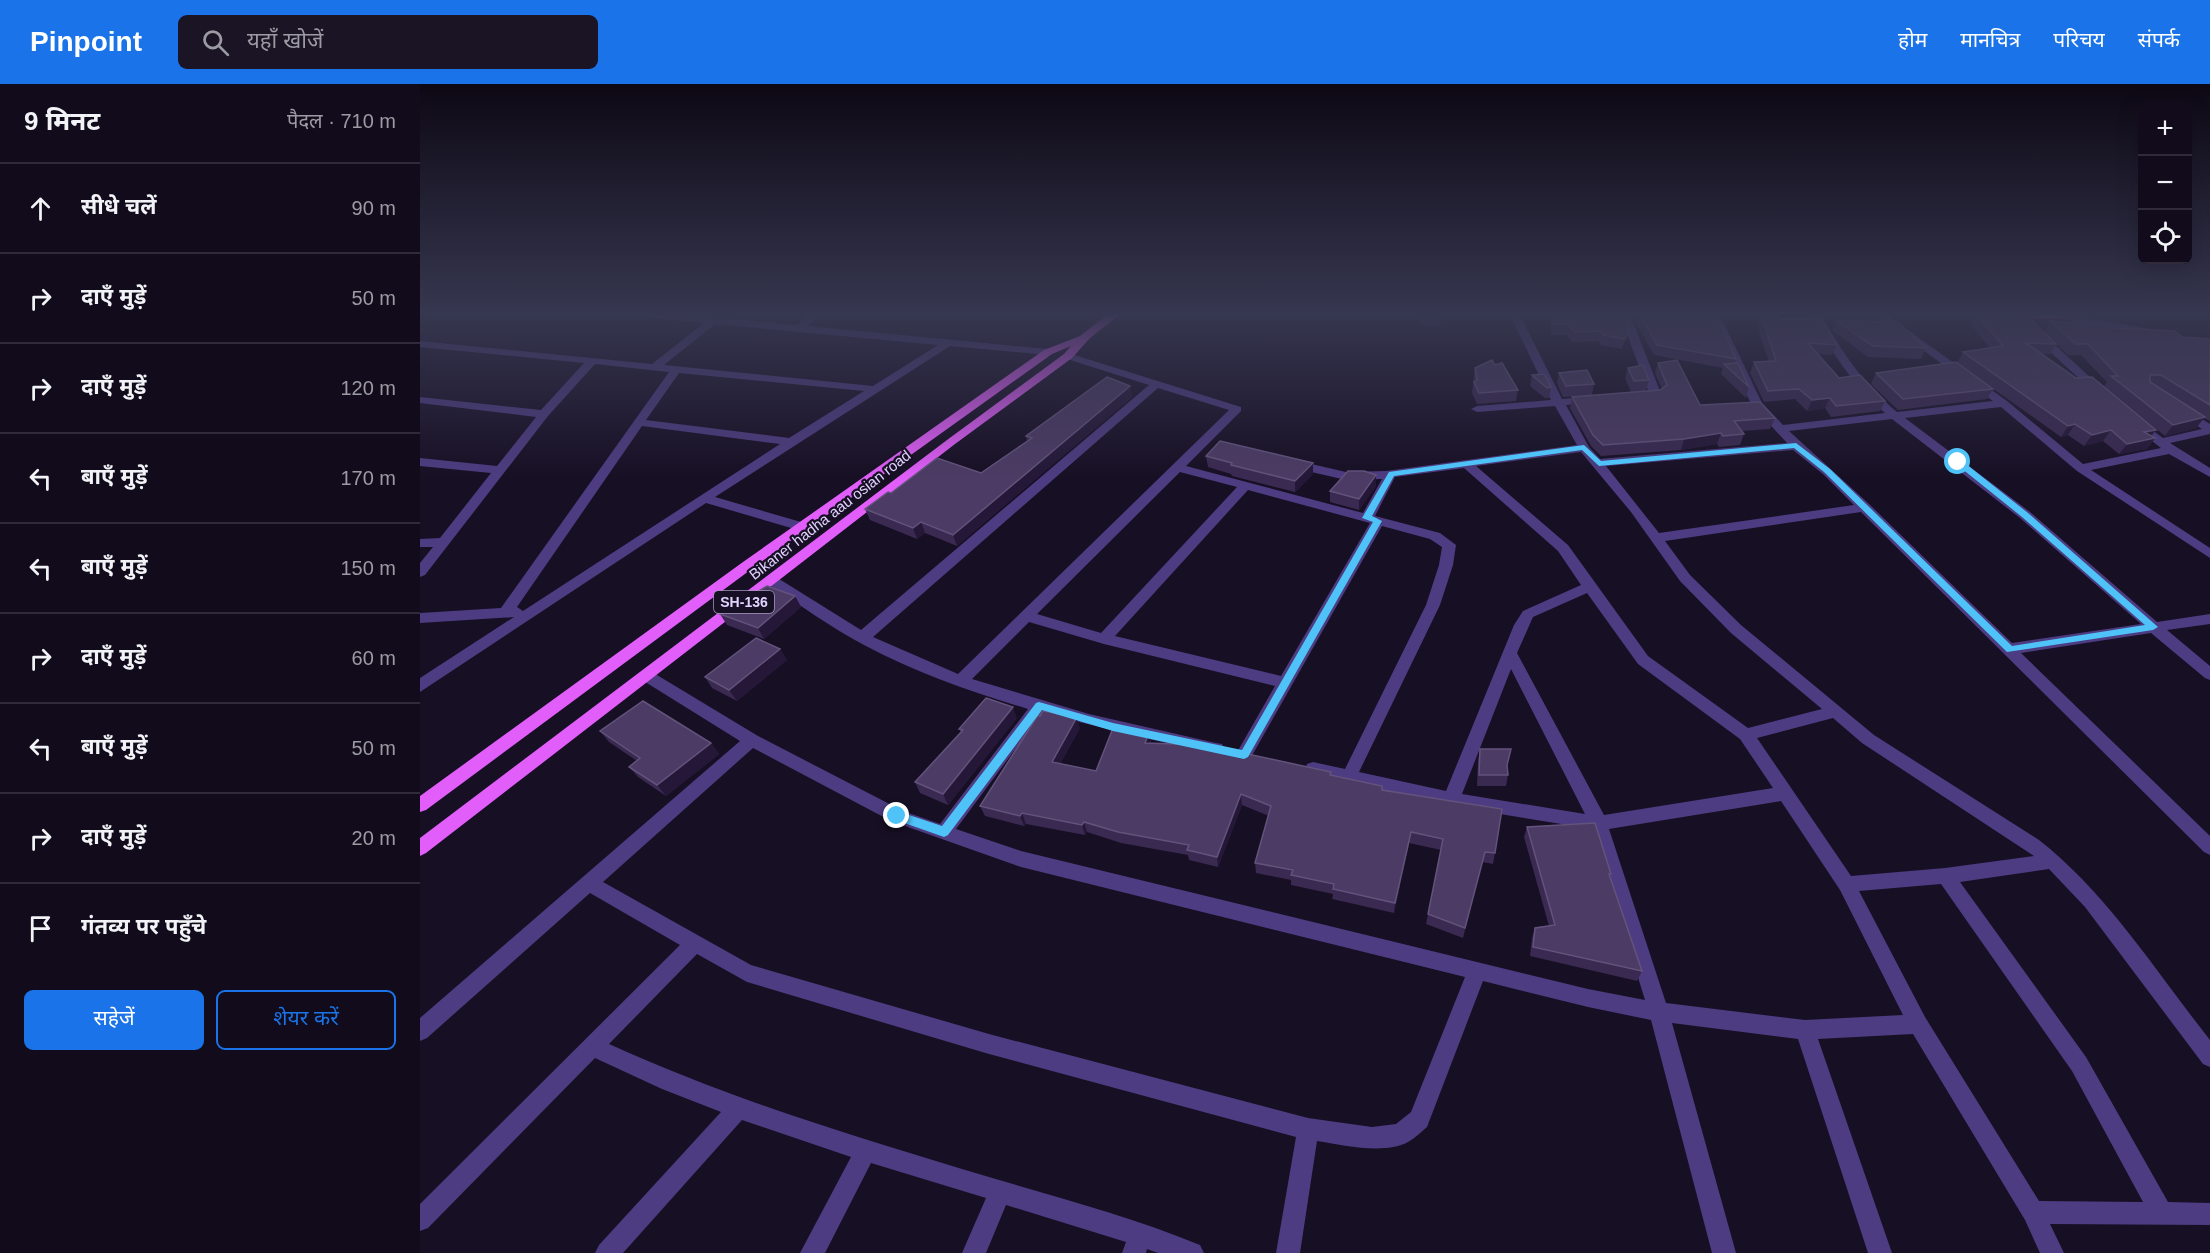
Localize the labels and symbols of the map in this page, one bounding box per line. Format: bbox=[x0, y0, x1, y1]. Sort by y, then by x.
street label: Bikaner hadha aau osian road bbox=[746, 446, 914, 583]
route start bbox=[1944, 448, 1970, 474]
road number: SH-136 bbox=[714, 591, 774, 613]
route end bbox=[883, 802, 909, 828]

